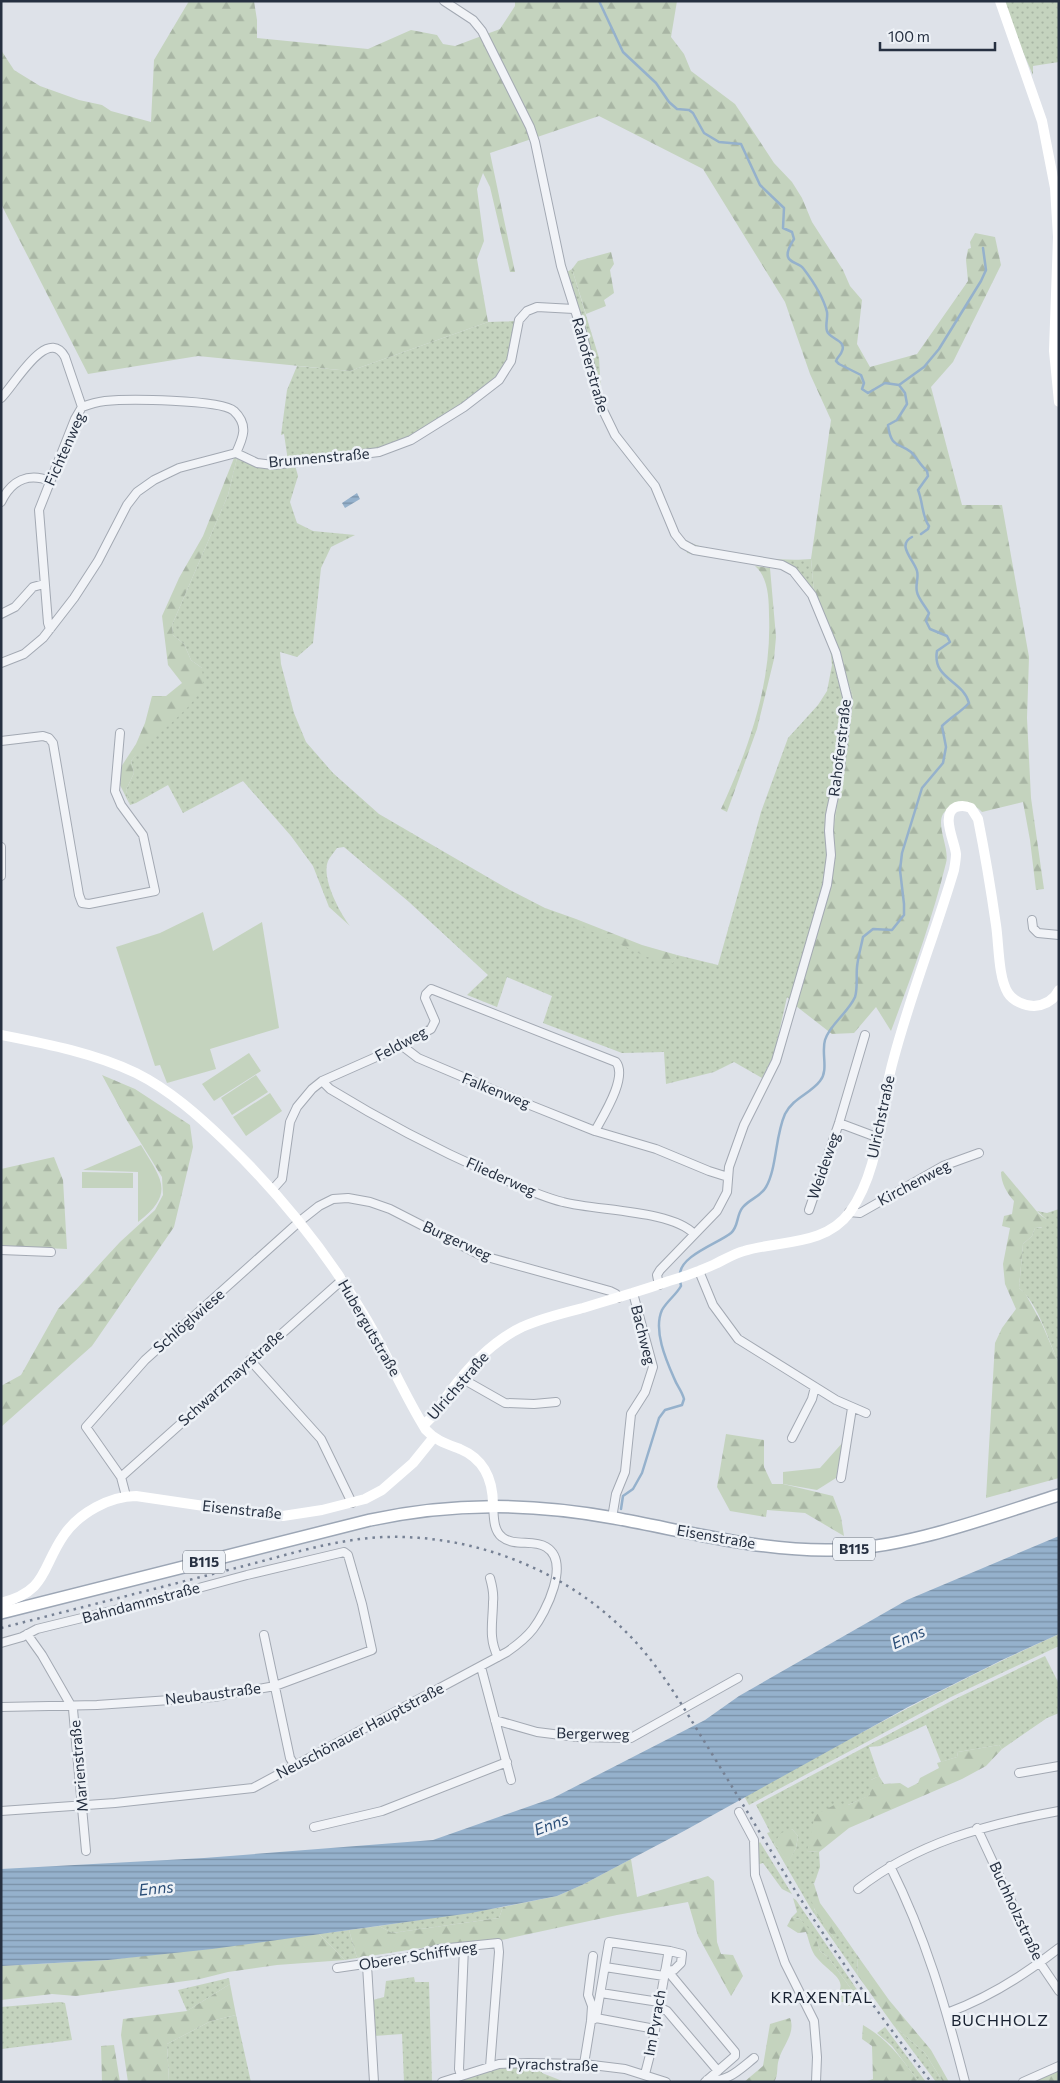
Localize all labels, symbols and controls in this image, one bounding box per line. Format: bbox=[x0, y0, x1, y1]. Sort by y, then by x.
scale bar bbox=[880, 20, 995, 52]
text: 100 m bbox=[888, 27, 930, 45]
street label: Rahoferstraße bbox=[569, 315, 613, 414]
street label: Fichtenweg bbox=[40, 409, 88, 488]
street label: Brunnenstraße bbox=[268, 444, 370, 470]
street label: Rahoferstraße bbox=[824, 698, 854, 798]
street label: Feldweg bbox=[371, 1022, 430, 1064]
street label: Falkenweg bbox=[460, 1068, 533, 1112]
street label: Ulrichstraße bbox=[862, 1074, 898, 1160]
street label: Weideweg bbox=[803, 1130, 843, 1202]
street label: Fliederweg bbox=[464, 1153, 539, 1199]
street label: Kirchenweg bbox=[874, 1155, 953, 1209]
street label: Burgerweg bbox=[420, 1216, 495, 1264]
street label: Hubergutstraße bbox=[335, 1276, 405, 1379]
street label: Schlöglwiese bbox=[149, 1285, 228, 1356]
street label: Bachweg bbox=[628, 1303, 660, 1367]
street label: Schwarzmayrstraße bbox=[174, 1325, 287, 1429]
street label: Ulrichstraße bbox=[423, 1348, 492, 1423]
street label: Eisenstraße bbox=[202, 1496, 283, 1522]
street label: Eisenstraße bbox=[675, 1520, 757, 1552]
road number: B115 bbox=[833, 1538, 875, 1560]
road number: B115 bbox=[183, 1550, 225, 1574]
street label: Bahndammstraße bbox=[80, 1578, 202, 1626]
water label: Enns bbox=[888, 1621, 928, 1652]
street label: Neubaustraße bbox=[164, 1678, 262, 1708]
street label: Neuschönauer Hauptstraße bbox=[273, 1678, 446, 1782]
street label: Marienstraße bbox=[65, 1719, 91, 1813]
street label: Bergerweg bbox=[556, 1723, 630, 1743]
water label: Enns bbox=[531, 1809, 571, 1838]
street label: Buchholzstraße bbox=[986, 1858, 1048, 1963]
water label: Enns bbox=[137, 1876, 174, 1899]
street label: Oberer Schiffweg bbox=[357, 1937, 478, 1973]
district label: KRAXENTAL bbox=[771, 1987, 873, 2006]
street label: Im Pyrach bbox=[639, 1988, 669, 2057]
district label: BUCHHOLZ bbox=[951, 2010, 1049, 2029]
street label: Pyrachstraße bbox=[507, 2053, 599, 2075]

